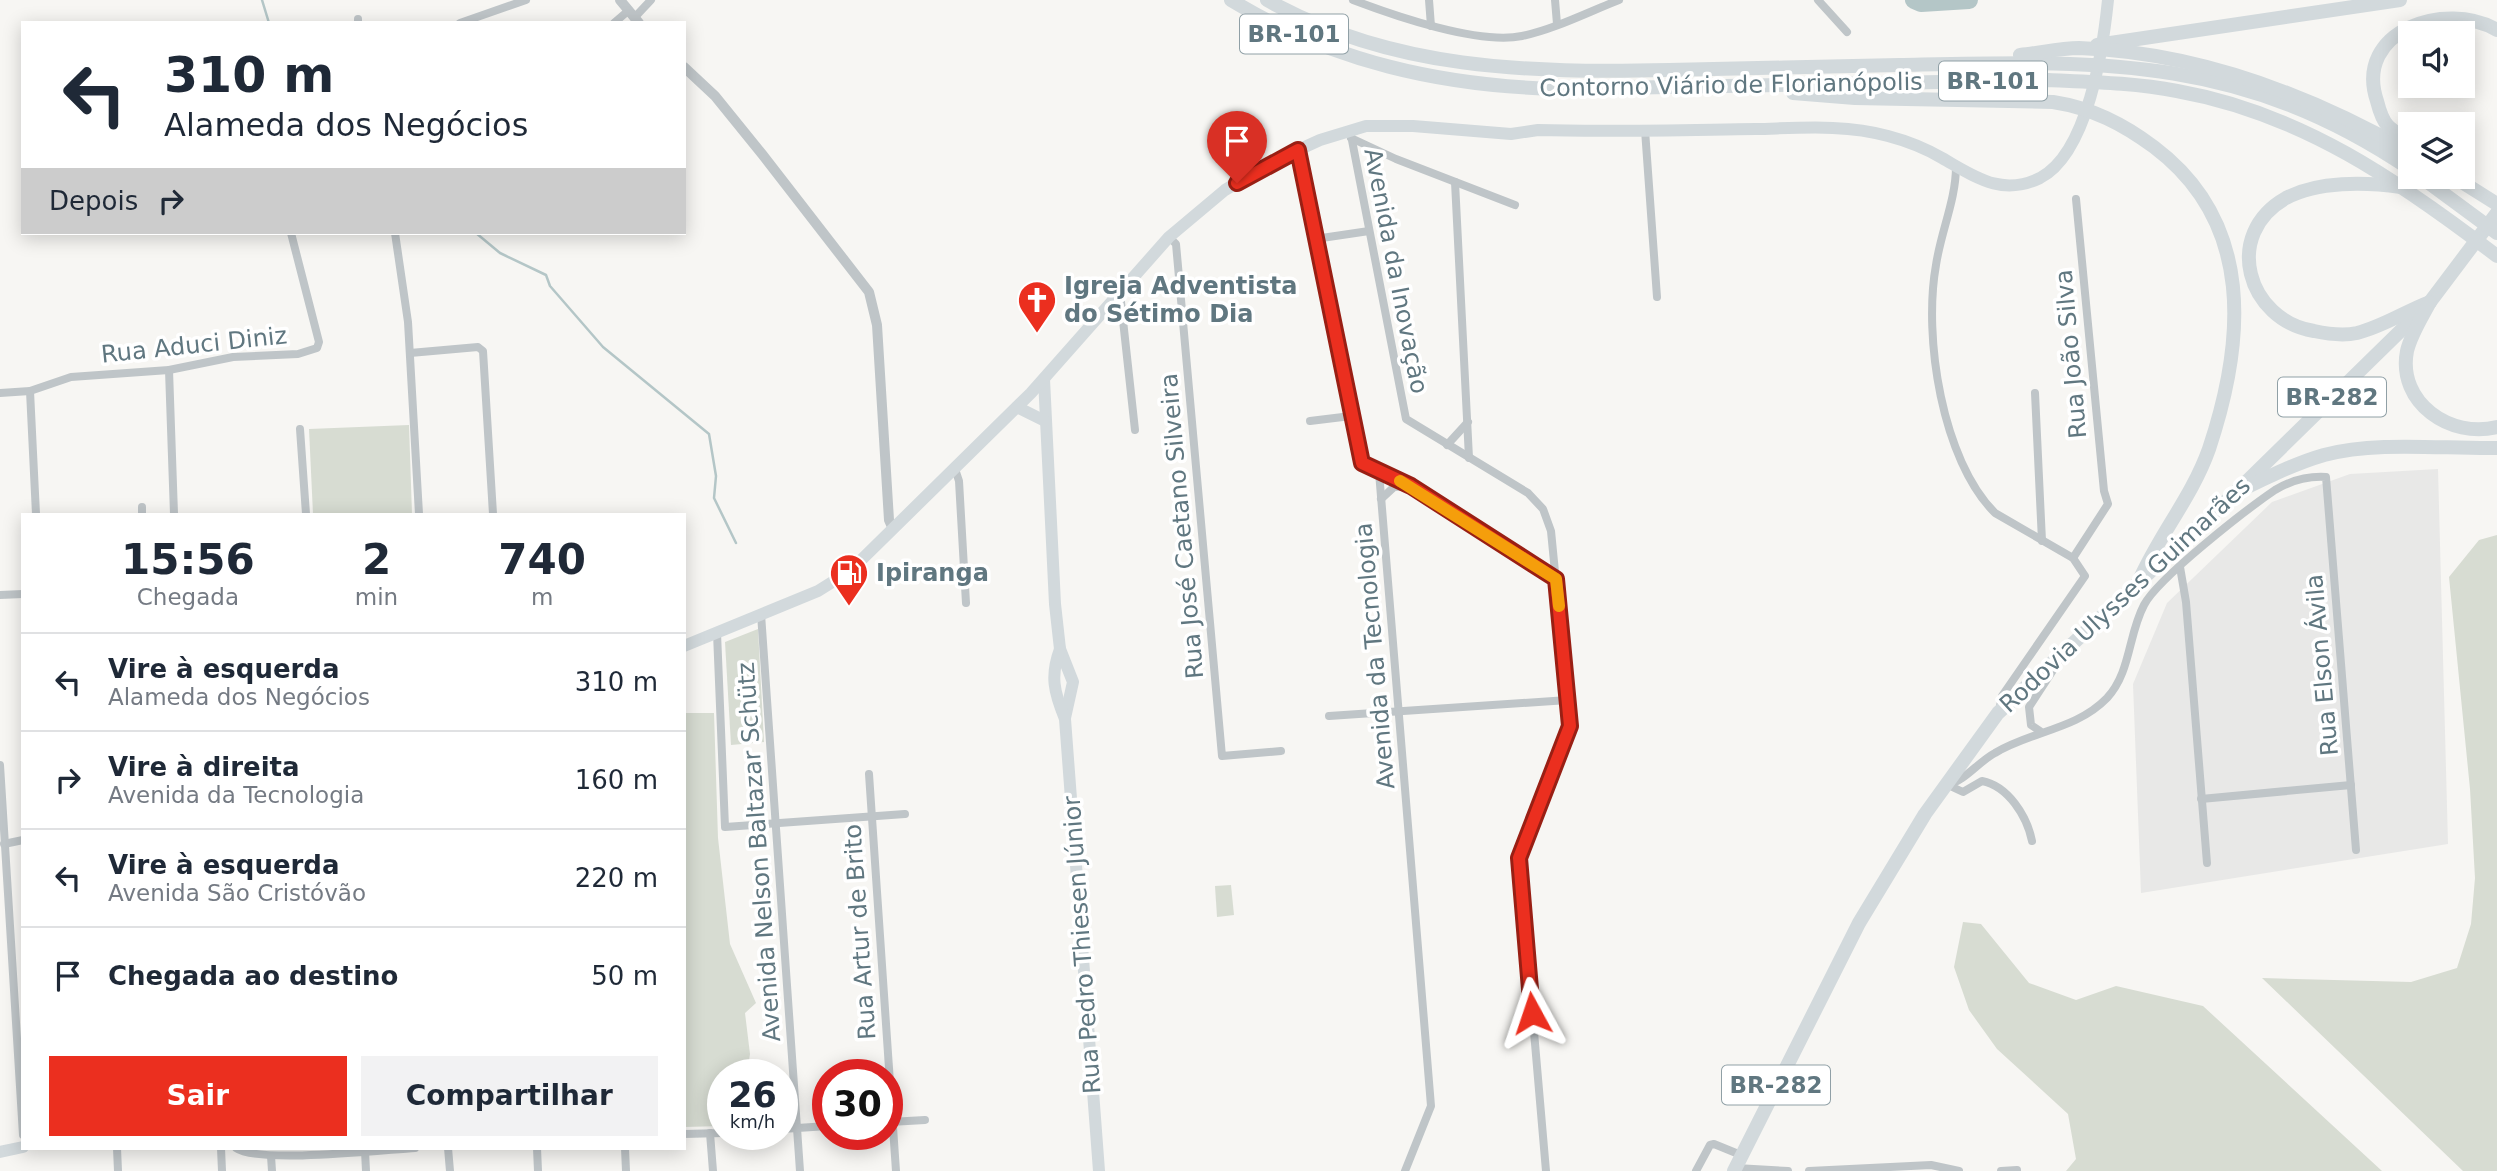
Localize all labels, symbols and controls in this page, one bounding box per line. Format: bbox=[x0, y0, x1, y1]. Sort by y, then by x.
road number: BR-101 bbox=[1240, 14, 1348, 54]
map controls bbox=[2398, 21, 2475, 189]
button: sound bbox=[2398, 21, 2475, 98]
text: 310 m bbox=[164, 47, 334, 104]
icon: left bbox=[49, 49, 140, 140]
road number: BR-101 bbox=[1939, 61, 2047, 100]
street label: Contorno Viário de Florianópolis bbox=[1539, 68, 1923, 102]
text: Alameda dos Negócios bbox=[164, 106, 528, 144]
pin bbox=[1207, 111, 1267, 183]
button: layers bbox=[2398, 112, 2475, 189]
icon: arrive bbox=[1218, 122, 1256, 160]
street label: Avenida da Inovação bbox=[1358, 146, 1434, 396]
icon: right bbox=[152, 182, 190, 220]
text: Depois bbox=[49, 186, 138, 216]
street label: Rua João Silva bbox=[2050, 268, 2092, 440]
place label: Igreja Adventista do Sétimo Dia bbox=[1064, 272, 1297, 328]
church icon: Igreja Adventista do Sétimo Dia bbox=[1016, 279, 1058, 334]
street label: Rua Aduci Diniz bbox=[100, 321, 288, 369]
street label: Rua José Caetano Silveira bbox=[1155, 372, 1209, 680]
road number: BR-282 bbox=[2278, 378, 2386, 416]
street label: Rodovia Ulysses Guimarães bbox=[1994, 471, 2256, 719]
street label: Avenida da Tecnologia bbox=[1349, 522, 1401, 790]
text: 15:56 bbox=[121, 535, 255, 584]
text: 2 bbox=[362, 535, 391, 584]
text: 740 bbox=[498, 535, 586, 584]
fuel station icon: Ipiranga bbox=[828, 552, 870, 607]
place label: Ipiranga bbox=[876, 559, 989, 587]
street label: Rua Elson Ávila bbox=[2299, 573, 2344, 757]
text: Chegada bbox=[137, 584, 239, 610]
text: min bbox=[355, 584, 398, 610]
text: m bbox=[531, 584, 553, 610]
text: Vire à esquerda bbox=[108, 654, 340, 684]
street label: Avenida Nelson Baltazar Schütz bbox=[732, 661, 786, 1043]
icon: left bbox=[49, 663, 87, 701]
text: 310 m bbox=[575, 667, 658, 697]
text: Alameda dos Negócios bbox=[108, 684, 370, 710]
text: Vire à direita bbox=[108, 752, 300, 782]
icon: right bbox=[49, 761, 87, 799]
text: 160 m bbox=[575, 765, 658, 795]
text: Avenida da Tecnologia bbox=[108, 782, 364, 808]
street label: Rua Pedro Thiesen Júnior bbox=[1058, 795, 1106, 1095]
street label: Rua Artur de Brito bbox=[838, 823, 882, 1041]
text: Vire à esquerda bbox=[108, 850, 340, 880]
icon: left bbox=[49, 859, 87, 897]
text: 220 m bbox=[575, 863, 658, 893]
text: Avenida São Cristóvão bbox=[108, 880, 366, 906]
icon: arrive bbox=[49, 957, 87, 995]
text: Chegada ao destino bbox=[108, 961, 398, 991]
text: 50 m bbox=[591, 961, 658, 991]
position arrow bbox=[1495, 976, 1569, 1050]
button: Sair bbox=[49, 1056, 347, 1136]
button: Compartilhar bbox=[361, 1056, 658, 1136]
speed limit sign: 30 bbox=[812, 1059, 903, 1150]
road number: BR-282 bbox=[1722, 1066, 1830, 1104]
text: 26 bbox=[728, 1075, 777, 1115]
text: km/h bbox=[730, 1111, 775, 1132]

